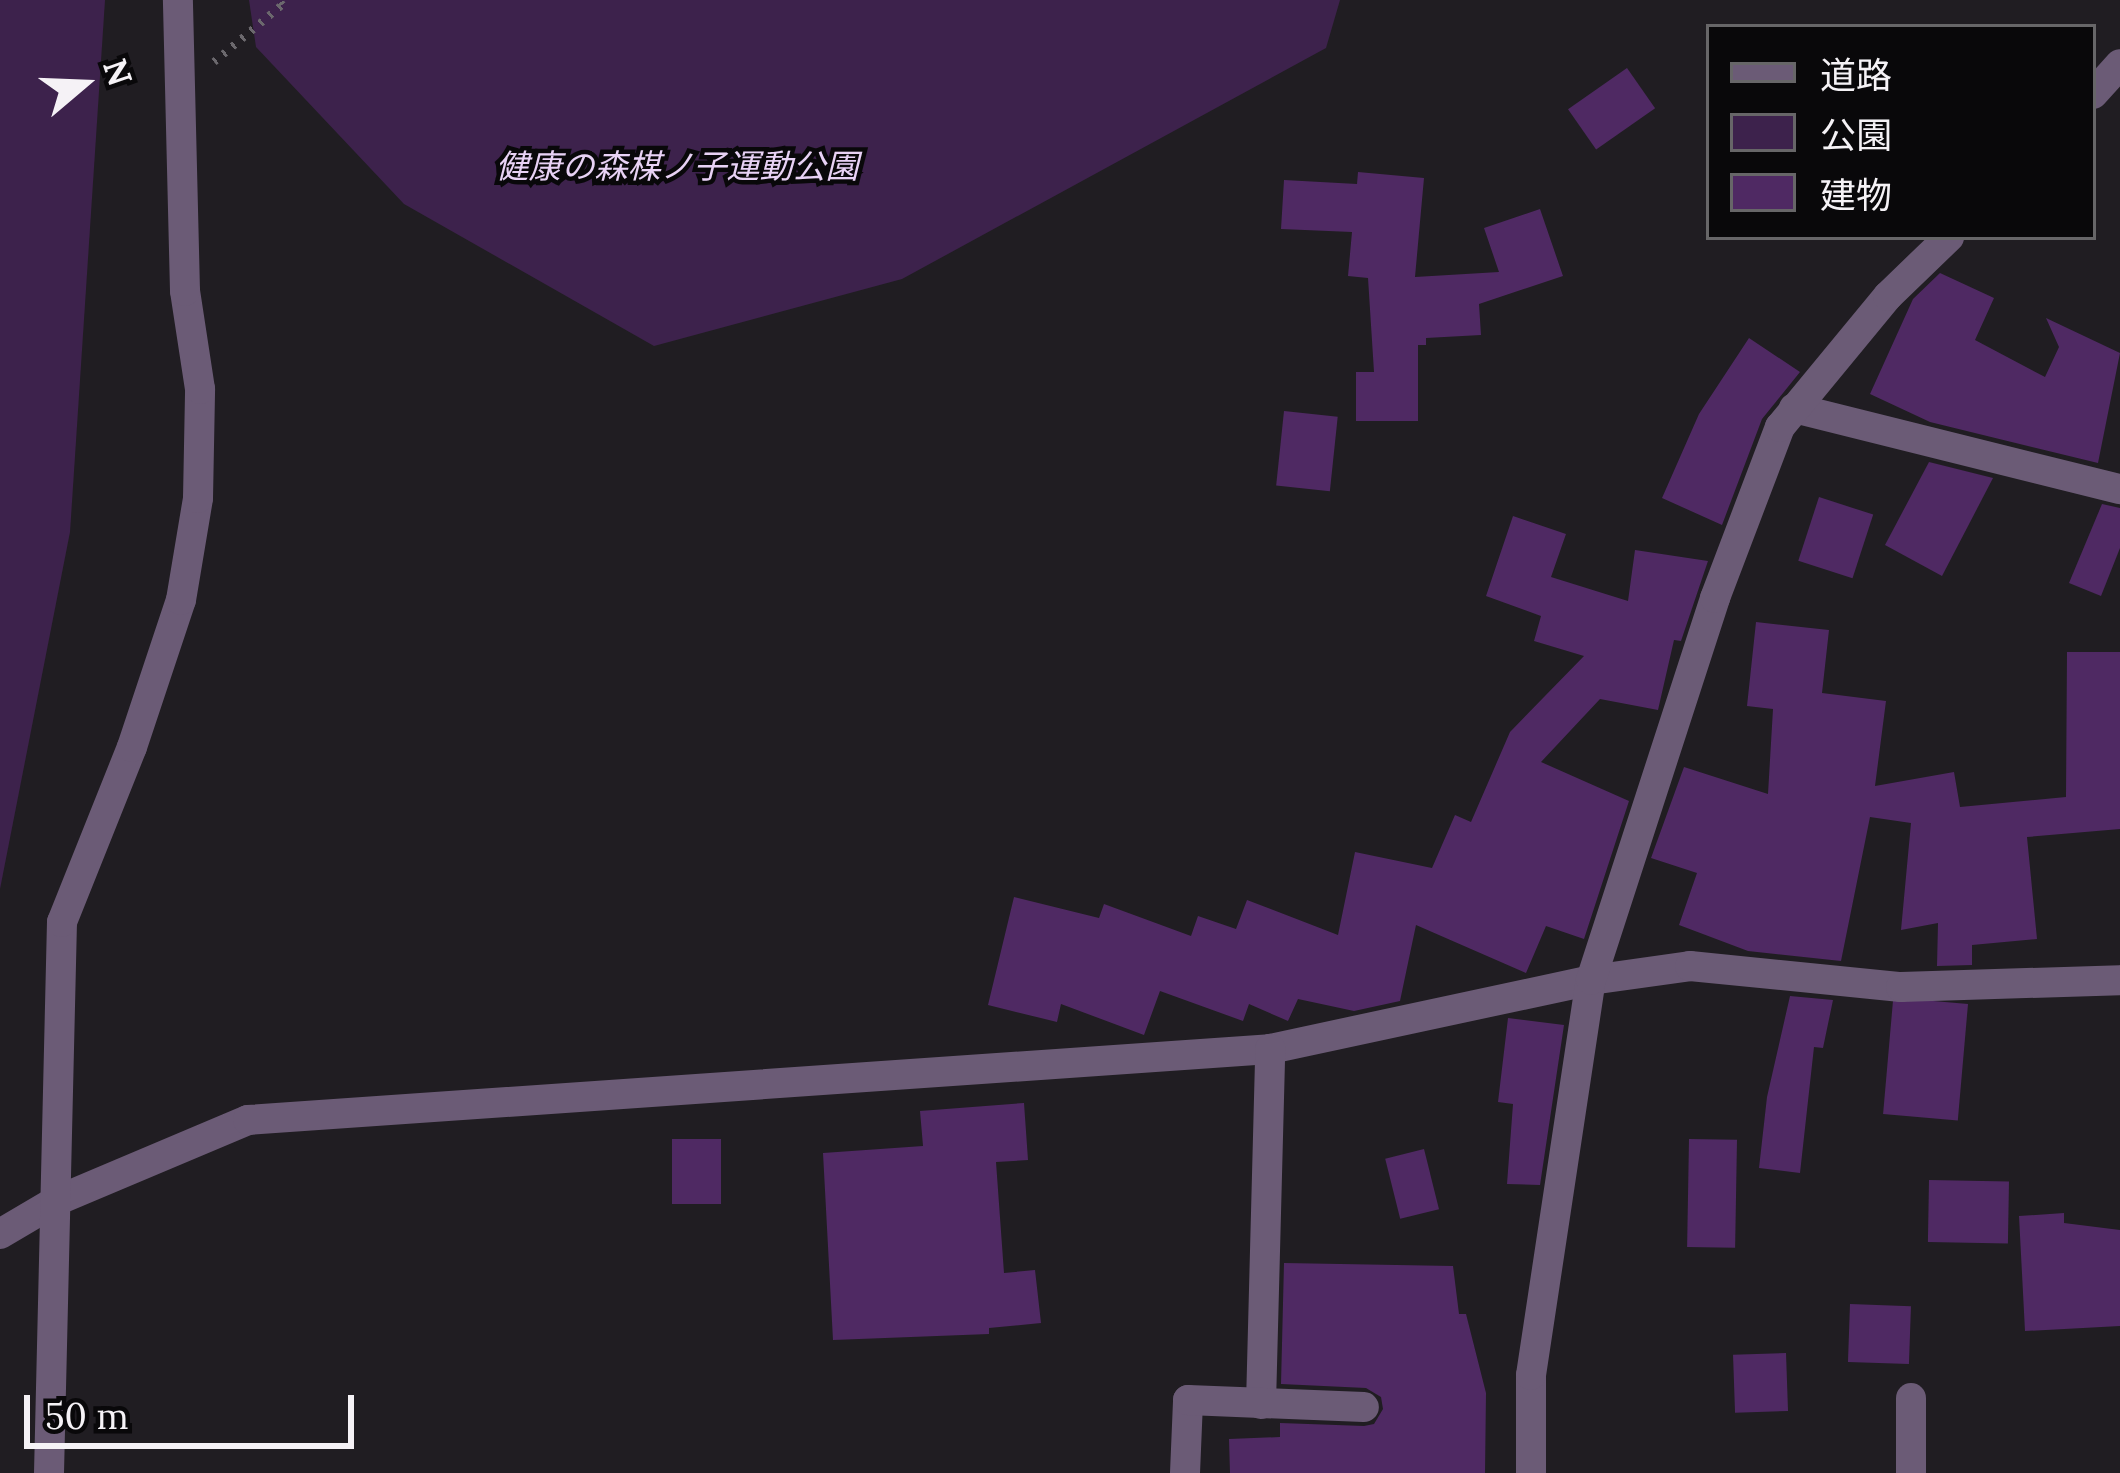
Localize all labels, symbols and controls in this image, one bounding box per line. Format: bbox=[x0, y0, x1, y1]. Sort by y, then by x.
north arrow bbox=[24, 24, 144, 144]
legend bbox=[1706, 24, 2096, 240]
text: 道路 bbox=[1820, 52, 1892, 98]
text: N bbox=[94, 53, 142, 91]
text: 公園 bbox=[1820, 112, 1892, 158]
park label: 健康の森楳ノ子運動公園 bbox=[496, 147, 858, 187]
text: 建物 bbox=[1820, 172, 1892, 218]
scale bar bbox=[30, 1371, 360, 1445]
text: 50 m bbox=[45, 1393, 129, 1439]

